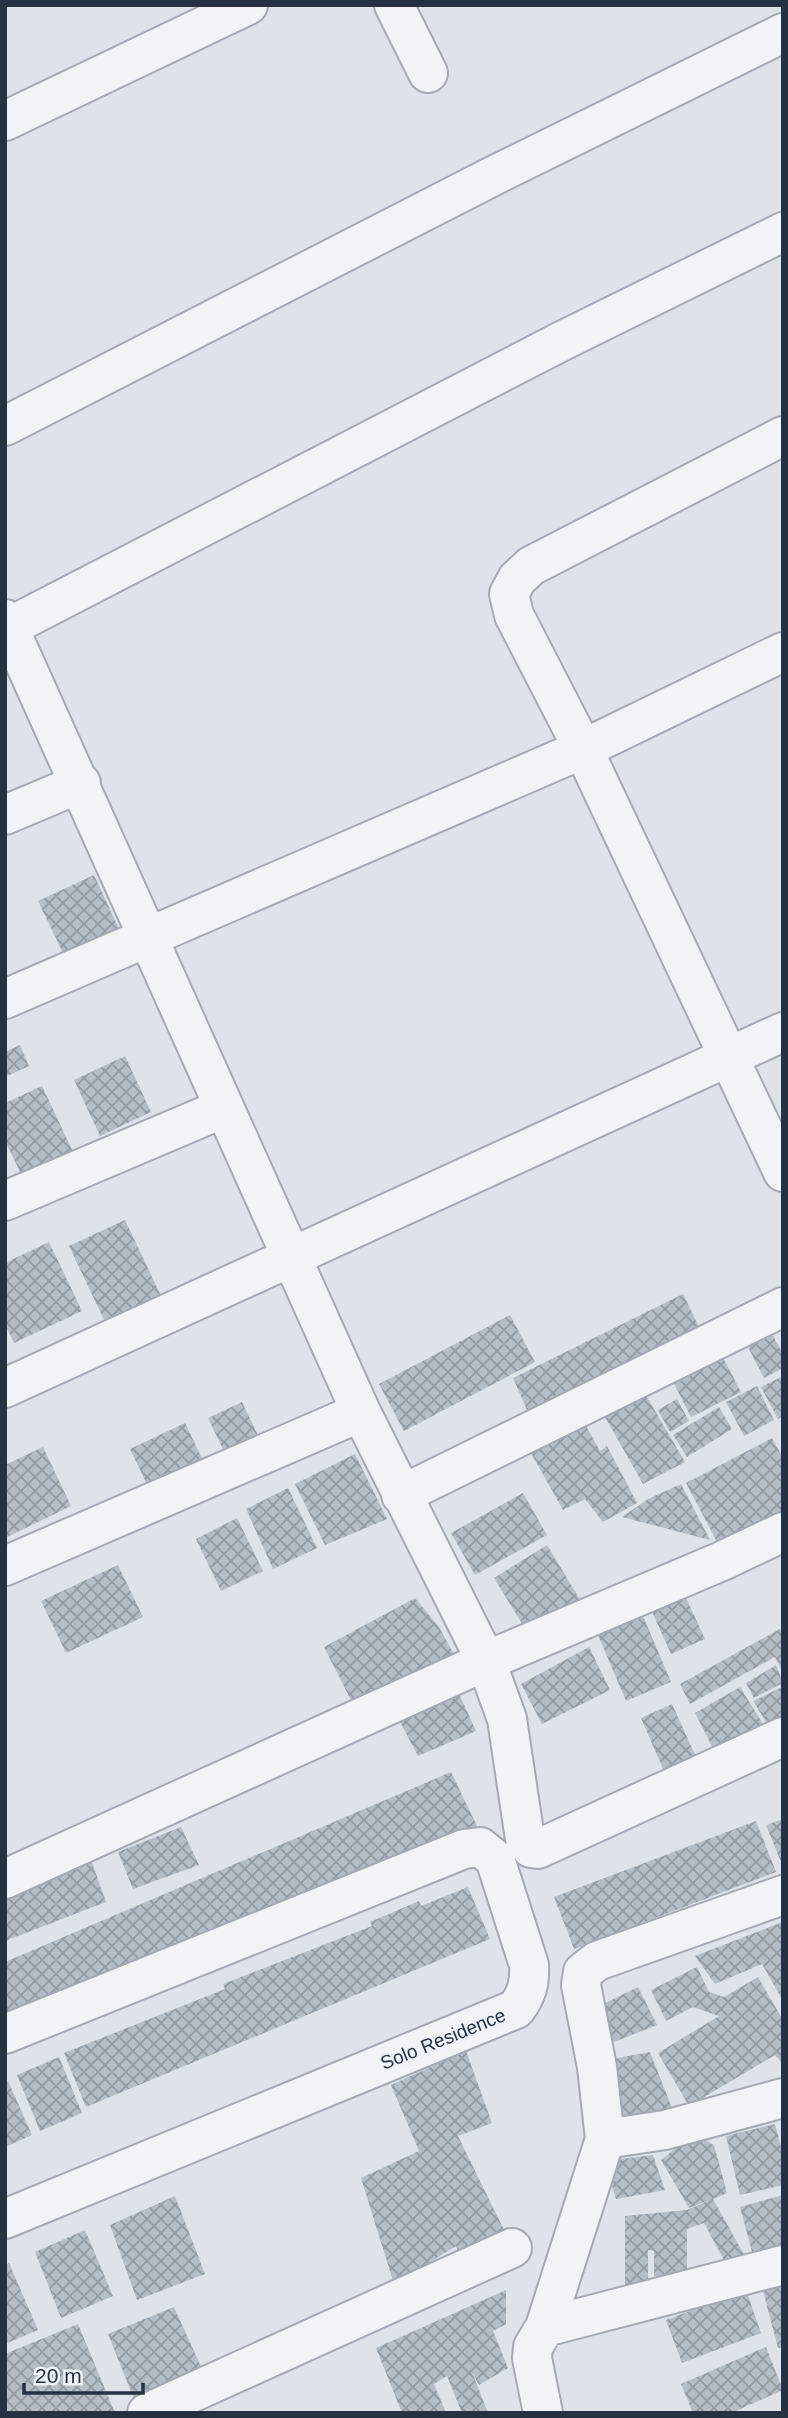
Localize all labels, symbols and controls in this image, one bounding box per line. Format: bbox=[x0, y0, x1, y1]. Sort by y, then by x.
street label: Solo Residence bbox=[377, 2004, 509, 2074]
scale bar bbox=[24, 2352, 144, 2396]
text: 20 m bbox=[35, 2364, 82, 2387]

